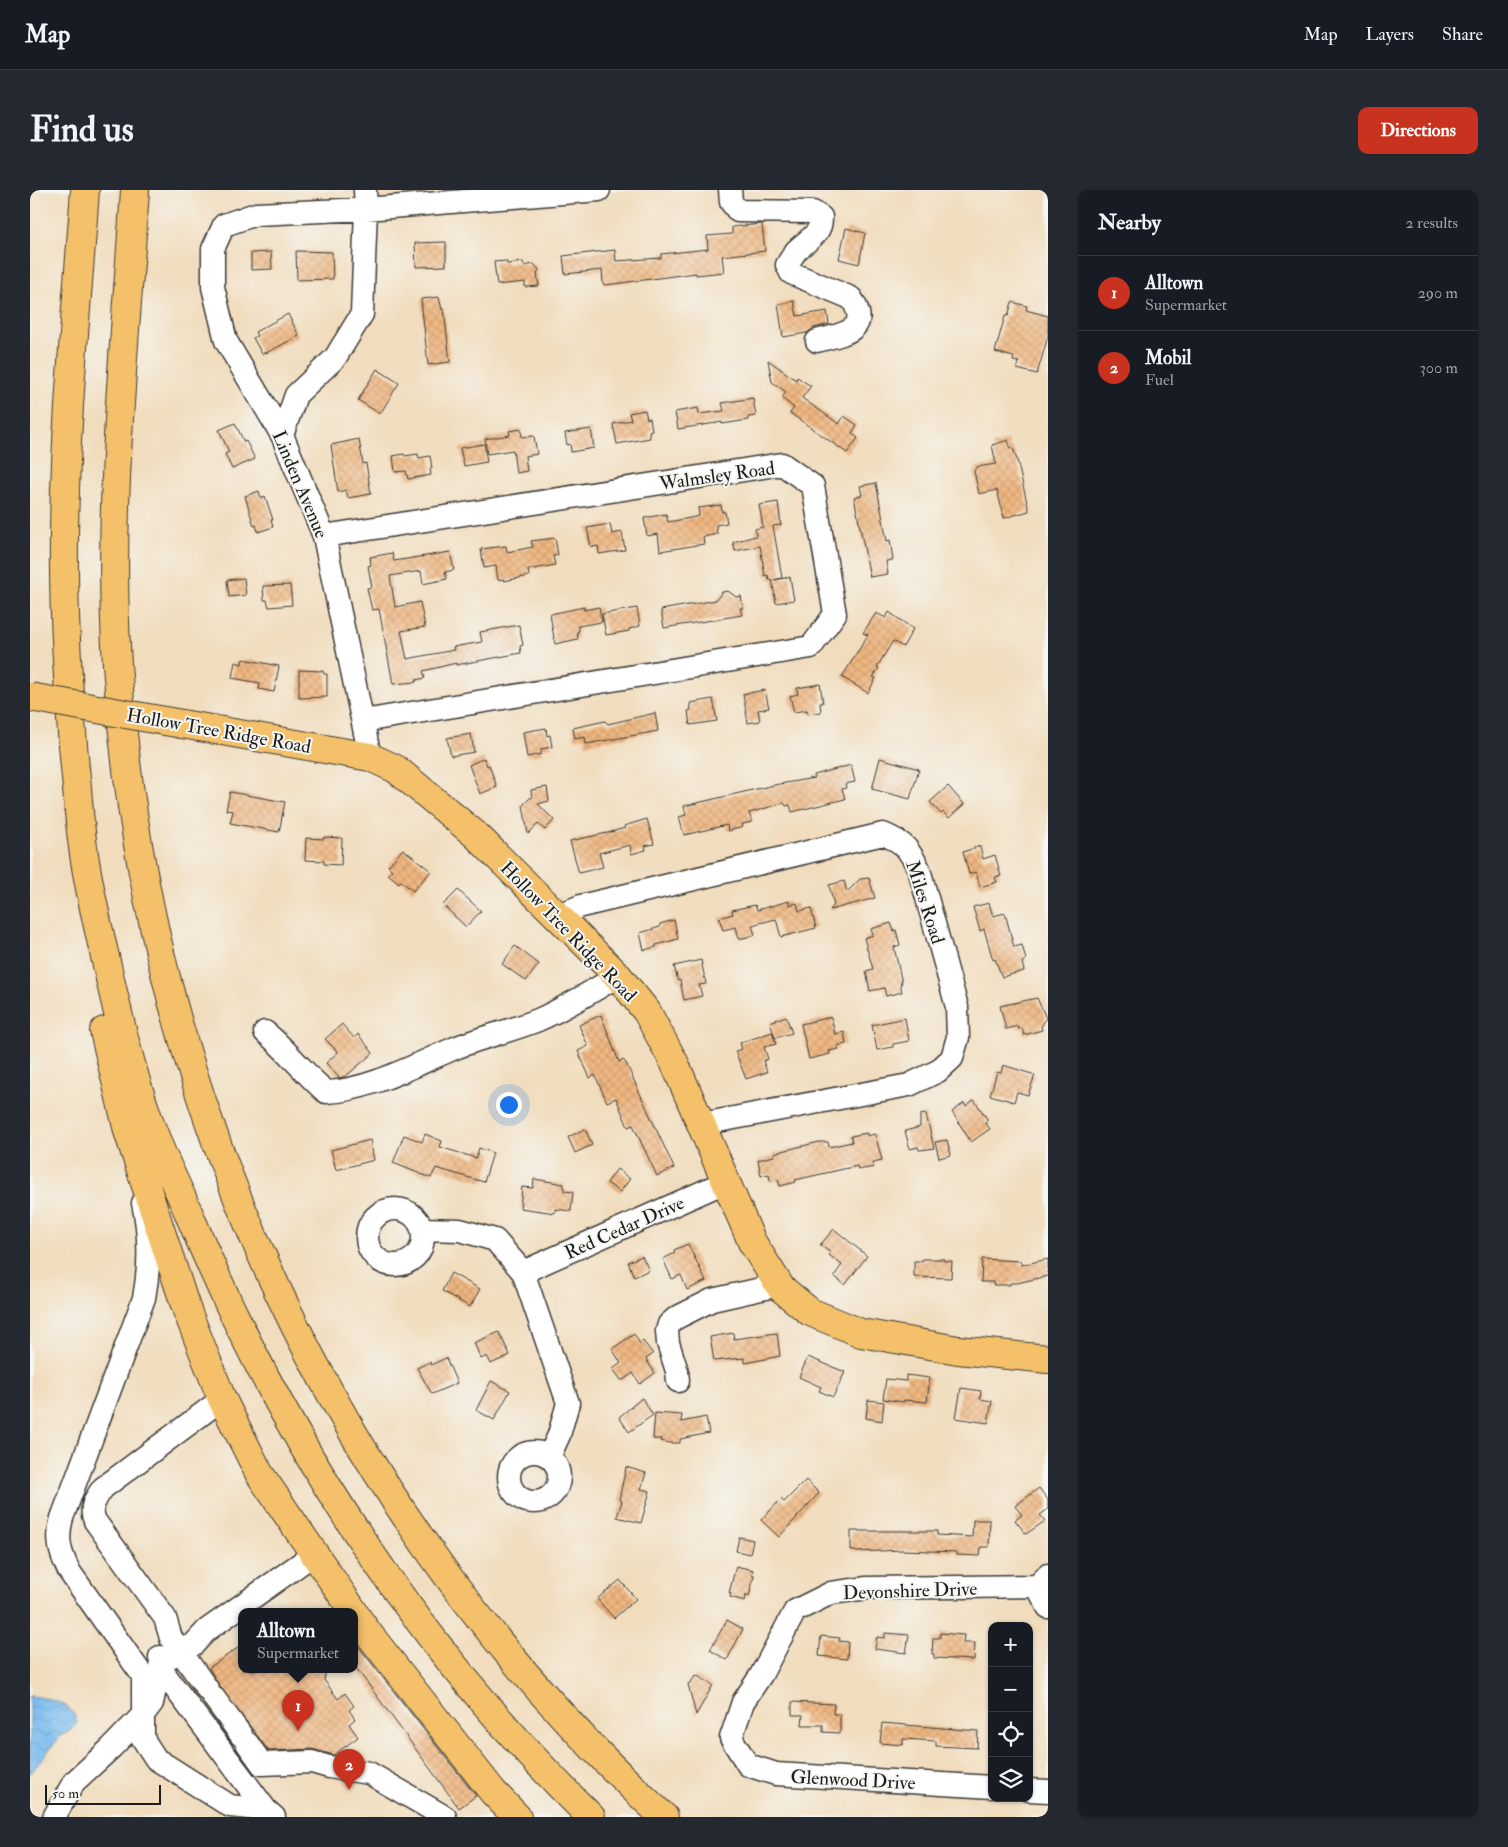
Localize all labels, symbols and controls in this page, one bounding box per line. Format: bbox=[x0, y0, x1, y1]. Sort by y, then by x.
text: Map bbox=[25, 19, 70, 50]
text: Map bbox=[1304, 23, 1338, 46]
text: Layers bbox=[1366, 23, 1414, 46]
text: Share bbox=[1442, 23, 1483, 46]
button: Directions bbox=[1358, 107, 1478, 154]
text: Find us bbox=[30, 108, 134, 152]
text: Nearby bbox=[1098, 209, 1161, 236]
text: 2 results bbox=[1405, 213, 1458, 233]
text: Alltown bbox=[1145, 271, 1203, 295]
text: 1 bbox=[1111, 283, 1117, 303]
text: 290 m bbox=[1418, 283, 1458, 303]
text: Supermarket bbox=[1145, 295, 1227, 315]
text: Mobil bbox=[1145, 346, 1191, 370]
text: 2 bbox=[1110, 358, 1118, 378]
text: 300 m bbox=[1420, 358, 1458, 378]
text: Fuel bbox=[1145, 370, 1174, 390]
street label: Linden Avenue bbox=[267, 427, 334, 542]
street label: Walmsley Road bbox=[657, 456, 777, 496]
street label: Hollow Tree Ridge Road bbox=[125, 703, 313, 759]
street label: Hollow Tree Ridge Road bbox=[495, 856, 642, 1008]
street label: Miles Road bbox=[900, 858, 950, 948]
your location bbox=[496, 1092, 522, 1118]
street label: Red Cedar Drive bbox=[561, 1191, 688, 1265]
street label: Devonshire Drive bbox=[842, 1577, 978, 1605]
popup bbox=[238, 1608, 358, 1673]
text: Alltown bbox=[257, 1619, 315, 1643]
map controls bbox=[988, 1622, 1033, 1802]
button: + bbox=[988, 1622, 1033, 1667]
text: Supermarket bbox=[257, 1643, 339, 1663]
button: − bbox=[988, 1667, 1033, 1712]
pin: 1 bbox=[282, 1690, 314, 1731]
button: locate bbox=[988, 1712, 1033, 1757]
pin: 2 bbox=[333, 1749, 365, 1790]
button: layers bbox=[988, 1757, 1033, 1802]
street label: Glenwood Drive bbox=[790, 1765, 916, 1795]
scale bar bbox=[45, 1782, 161, 1805]
text: 50 m bbox=[52, 1785, 79, 1802]

